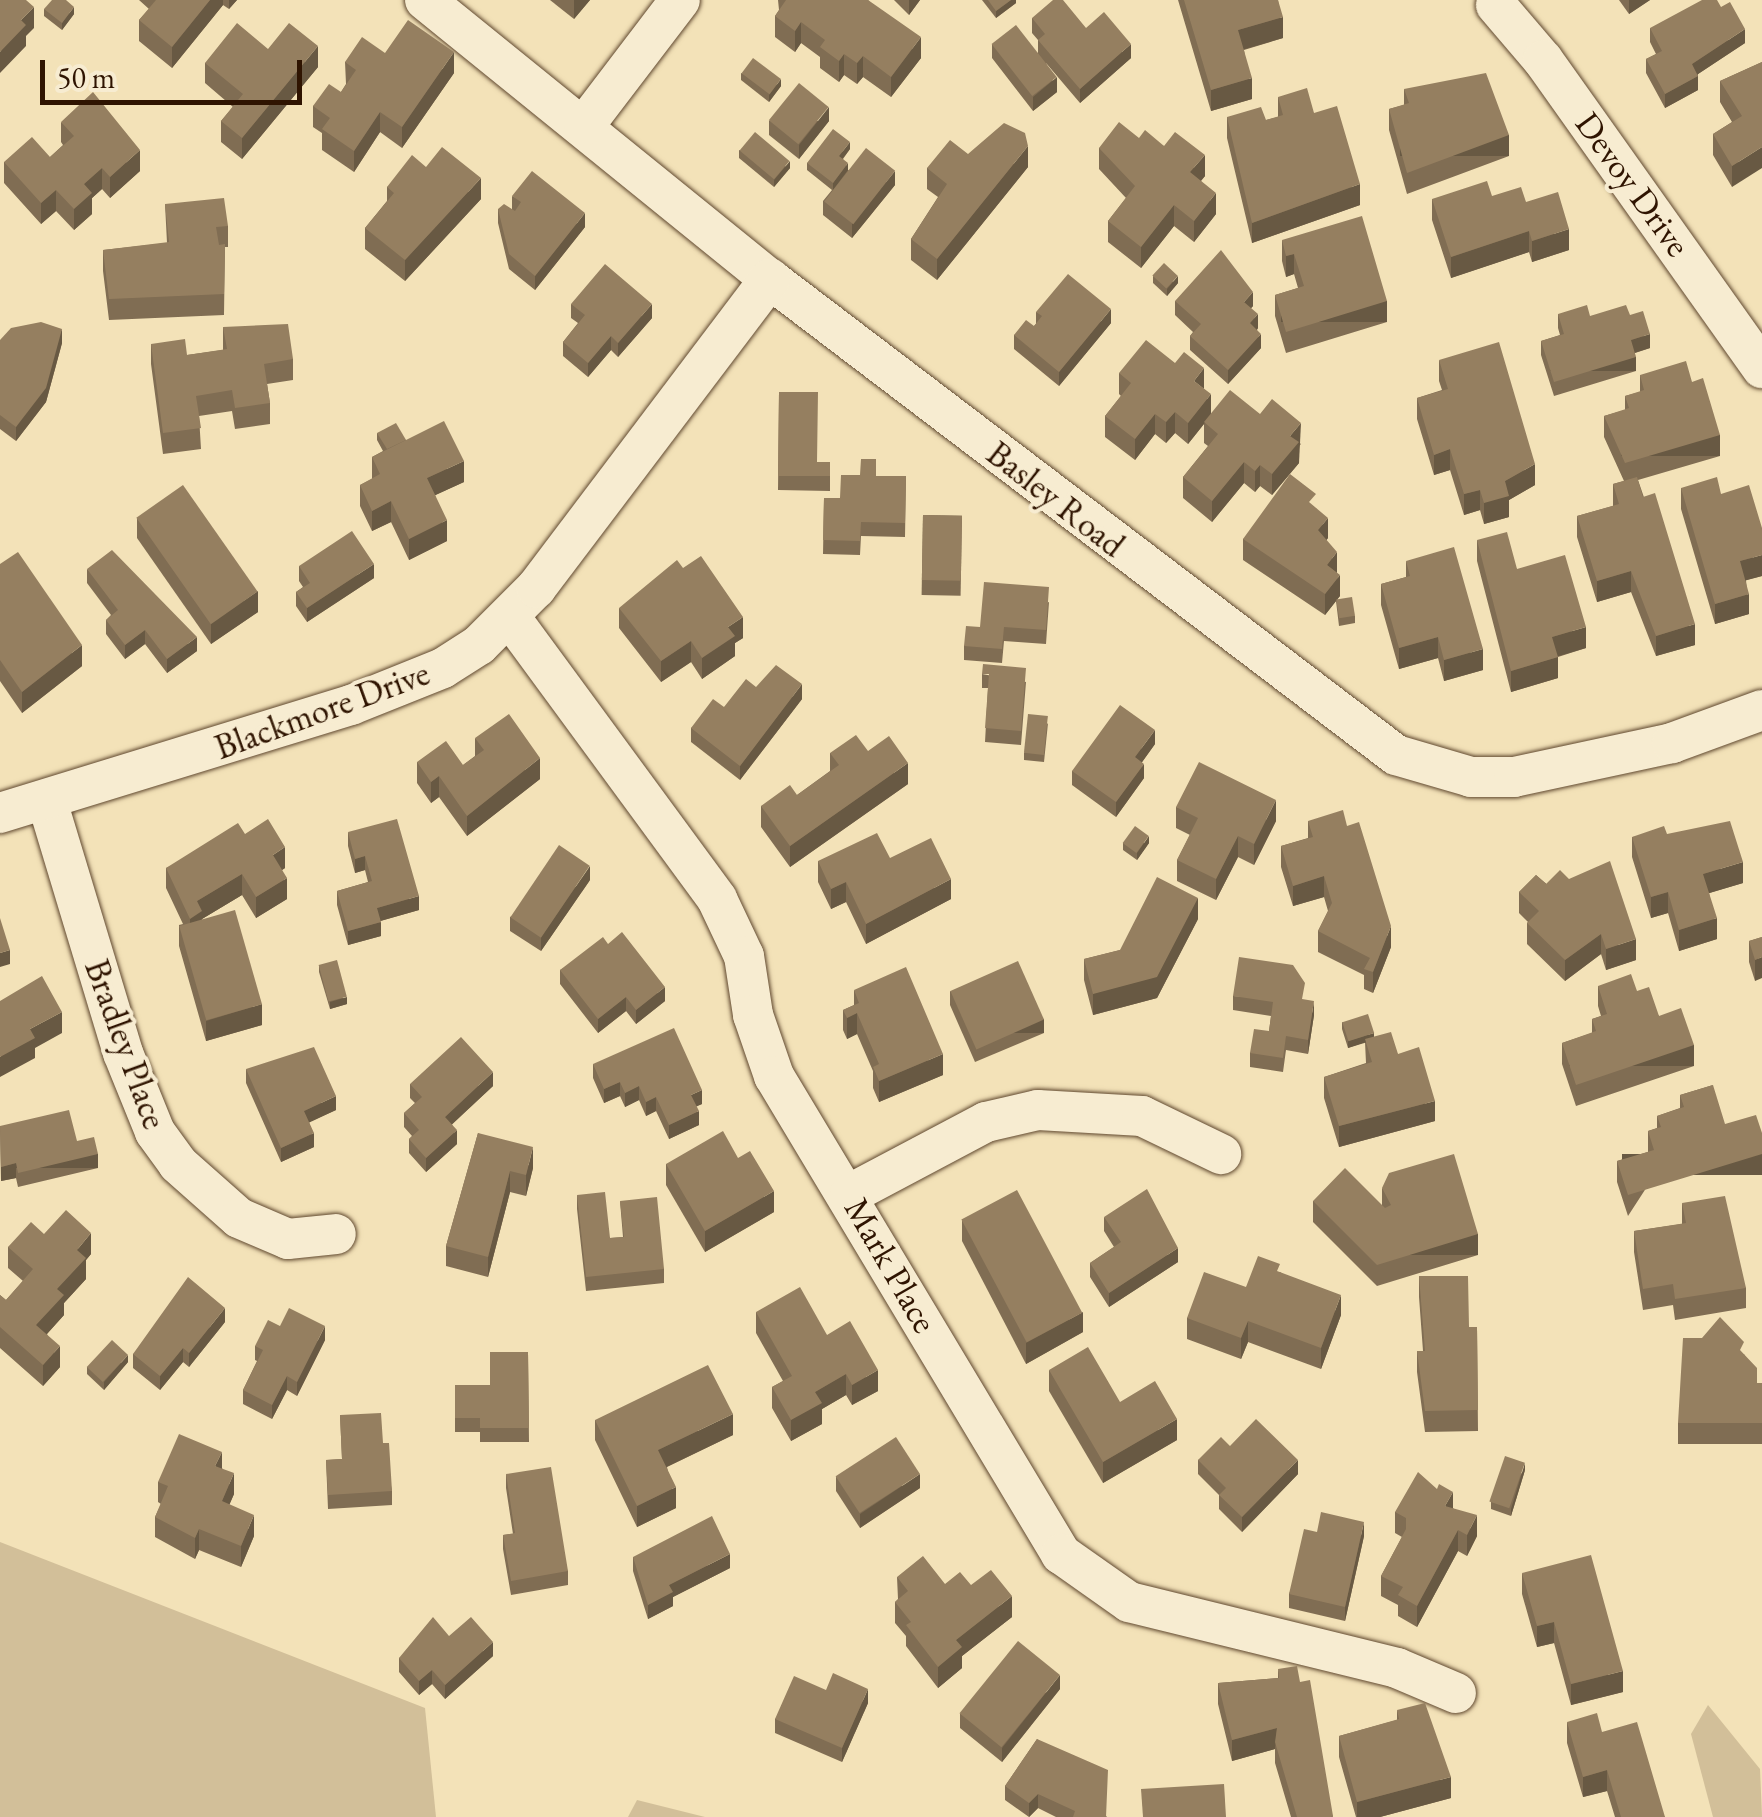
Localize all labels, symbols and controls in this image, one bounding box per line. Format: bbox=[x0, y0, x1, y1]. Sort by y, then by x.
scale bar bbox=[45, 40, 308, 102]
text: 50 m bbox=[57, 58, 115, 97]
street label: Devoy Drive bbox=[1567, 104, 1699, 264]
street label: Basley Road bbox=[979, 432, 1133, 566]
street label: Blackmore Drive bbox=[209, 652, 435, 768]
street label: Bradley Place bbox=[76, 954, 176, 1134]
street label: Mark Place bbox=[836, 1190, 946, 1340]

